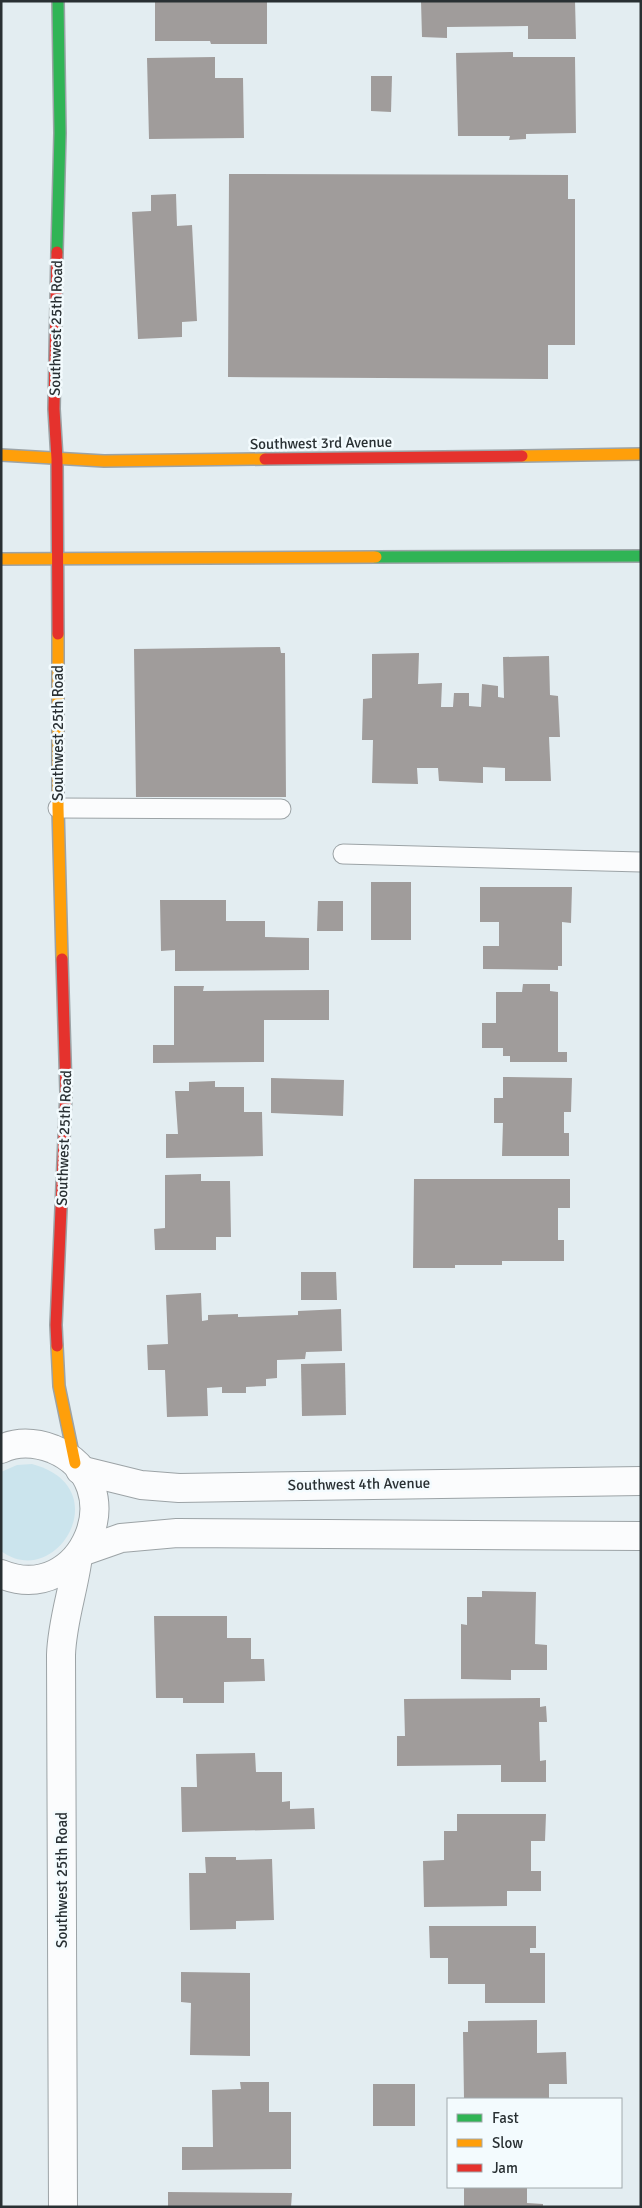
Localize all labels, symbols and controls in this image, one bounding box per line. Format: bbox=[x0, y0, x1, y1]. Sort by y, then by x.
street label: Southwest 25th Road bbox=[46, 260, 66, 396]
street label: Southwest 3rd Avenue bbox=[250, 433, 392, 453]
street label: Southwest 25th Road bbox=[49, 665, 67, 801]
street label: Southwest 25th Road bbox=[53, 1070, 75, 1206]
street label: Southwest 4th Avenue bbox=[288, 1474, 430, 1494]
street label: Southwest 25th Road bbox=[53, 1812, 71, 1948]
legend bbox=[447, 2098, 622, 2188]
text: Fast bbox=[492, 2109, 519, 2127]
text: Slow bbox=[492, 2134, 523, 2152]
text: Jam bbox=[492, 2159, 518, 2177]

